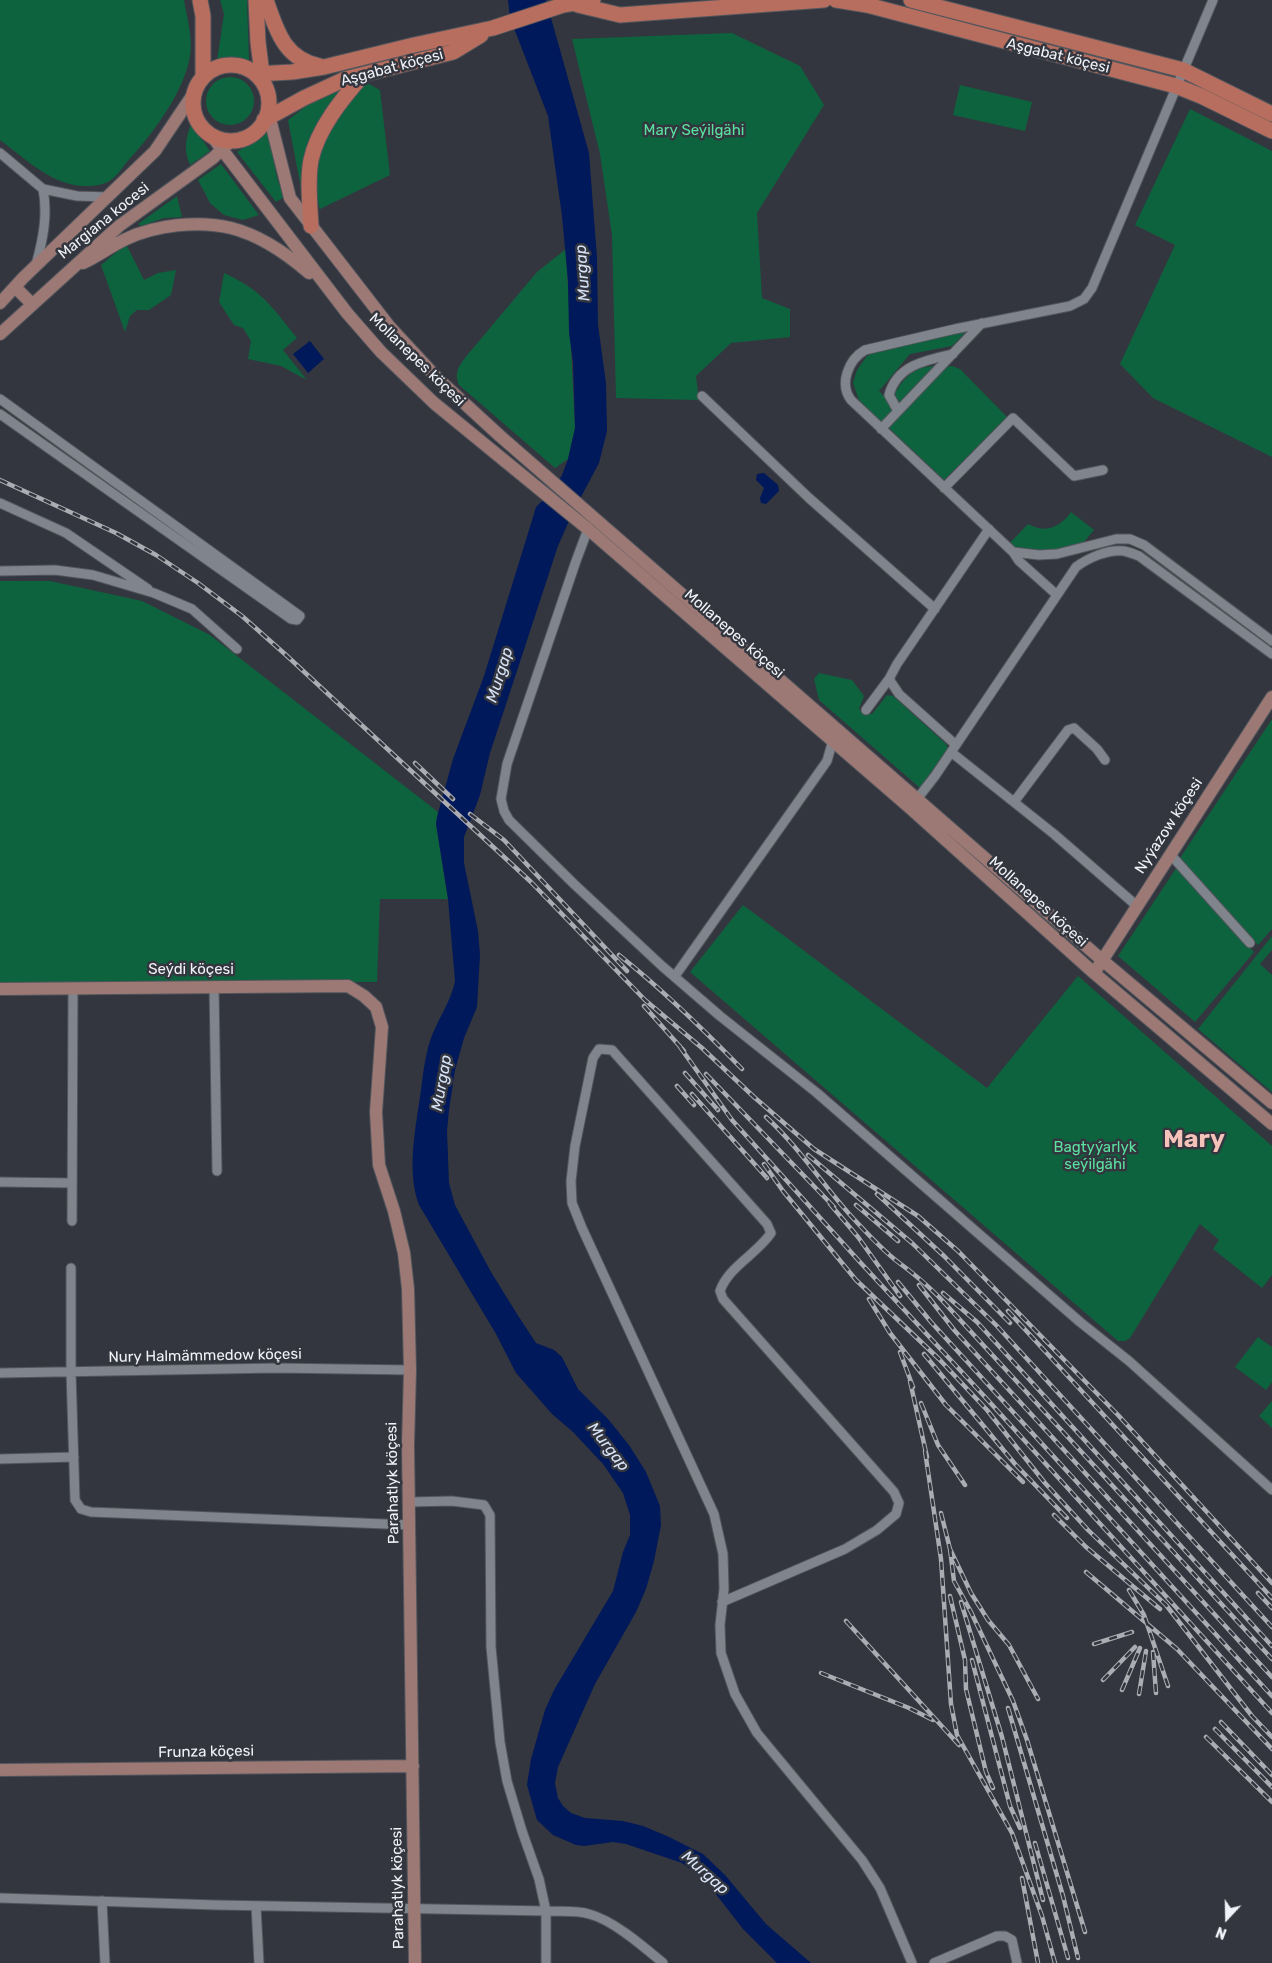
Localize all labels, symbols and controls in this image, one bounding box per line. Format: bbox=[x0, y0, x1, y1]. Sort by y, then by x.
street label: Aşgabat köçesi bbox=[1005, 34, 1111, 78]
street label: Aşgabat köçesi bbox=[339, 46, 445, 90]
park label: Mary Seýilgähi bbox=[644, 122, 744, 140]
street label: Margiana kocesi bbox=[55, 179, 153, 263]
water label: Murgap bbox=[571, 244, 595, 302]
street label: Mollanepes köçesi bbox=[365, 310, 469, 410]
street label: Mollanepes köçesi bbox=[680, 586, 788, 682]
water label: Murgap bbox=[483, 645, 517, 705]
street label: Nyýazow köçesi bbox=[1131, 775, 1207, 877]
street label: Mollanepes köçesi bbox=[985, 853, 1091, 951]
street label: Seýdi köçesi bbox=[148, 961, 234, 979]
water label: Murgap bbox=[428, 1053, 456, 1113]
district label: Mary bbox=[1163, 1125, 1225, 1155]
park label: Bagtyýarlyk seýilgähi bbox=[1053, 1139, 1137, 1174]
street label: Nury Halmämmedow köçesi bbox=[108, 1345, 302, 1367]
water label: Murgap bbox=[583, 1419, 633, 1475]
street label: Parahatlyk köçesi bbox=[383, 1422, 403, 1544]
street label: Frunza köçesi bbox=[158, 1742, 254, 1762]
street label: Parahatlyk köçesi bbox=[388, 1827, 408, 1949]
water label: Murgap bbox=[677, 1847, 733, 1899]
north arrow bbox=[1202, 1893, 1252, 1943]
text: N bbox=[1214, 1923, 1229, 1942]

